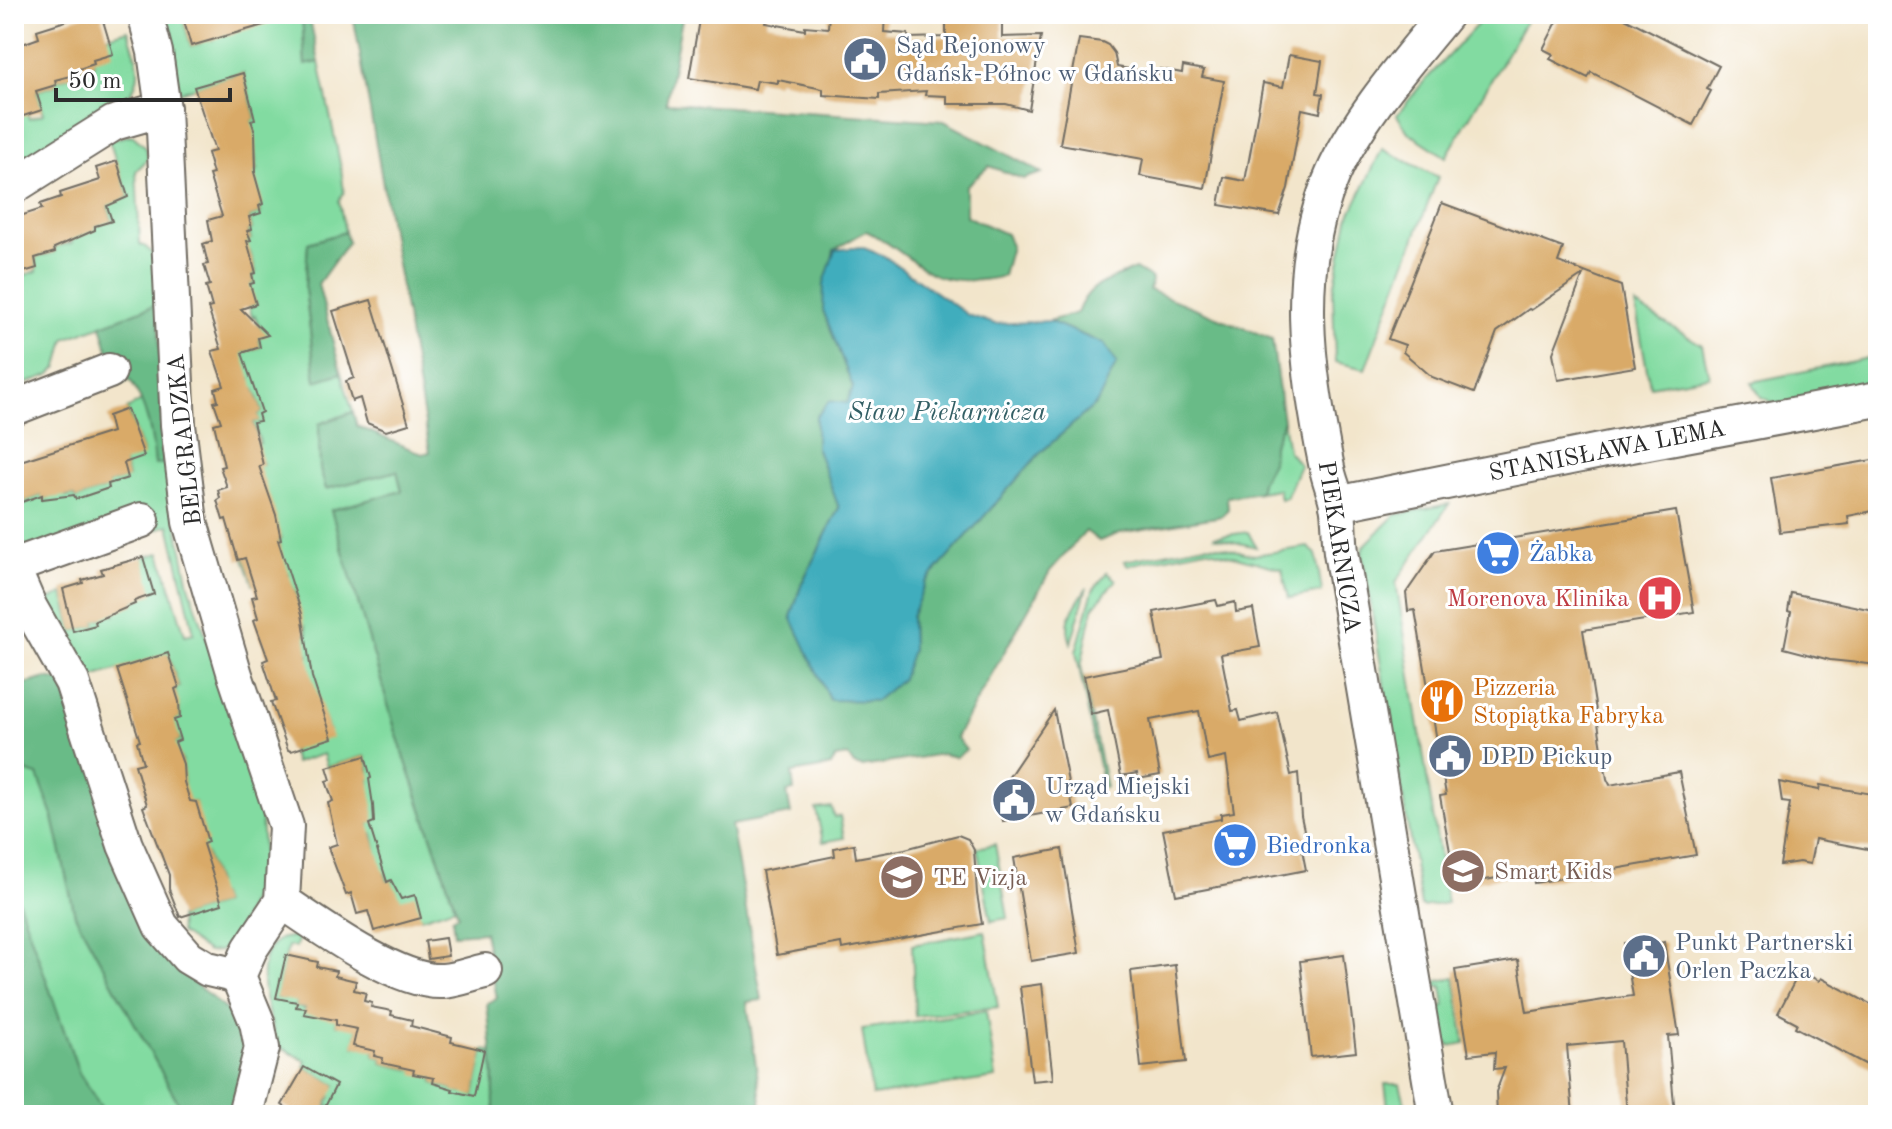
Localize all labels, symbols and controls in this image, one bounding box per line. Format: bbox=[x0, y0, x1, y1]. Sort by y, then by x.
public building icon: Sąd Rejonowy Gdańsk-Północ w Gdańsku bbox=[841, 35, 889, 83]
place label: Sąd Rejonowy Gdańsk-Północ w Gdańsku bbox=[896, 35, 1174, 87]
scale bar bbox=[56, 52, 230, 102]
text: 50 m bbox=[68, 70, 122, 94]
street label: BELGRADZKA bbox=[165, 353, 207, 527]
water label: Staw Piekarnicza bbox=[848, 400, 1046, 426]
street label: STANISŁAWA LEMA bbox=[1487, 417, 1728, 487]
street label: PIEKARNICZA bbox=[1313, 460, 1363, 635]
supermarket icon: Żabka bbox=[1474, 529, 1522, 577]
place label: Żabka bbox=[1529, 540, 1593, 567]
hospital icon: Morenova Klinika bbox=[1636, 574, 1684, 622]
place label: Morenova Klinika bbox=[1447, 588, 1629, 612]
restaurant icon: Pizzeria Stopiątka Fabryka bbox=[1418, 677, 1466, 725]
place label: Pizzeria Stopiątka Fabryka bbox=[1473, 677, 1664, 729]
public building icon: DPD Pickup bbox=[1426, 732, 1474, 780]
place label: DPD Pickup bbox=[1481, 746, 1612, 770]
public building icon: Urząd Miejski w Gdańsku bbox=[990, 776, 1038, 824]
place label: Urząd Miejski w Gdańsku bbox=[1045, 776, 1190, 828]
supermarket icon: Biedronka bbox=[1211, 821, 1259, 869]
place label: Biedronka bbox=[1266, 835, 1372, 859]
school or university icon: Smart Kids bbox=[1439, 847, 1487, 895]
school or university icon: TE Vizja bbox=[878, 853, 926, 901]
place label: Smart Kids bbox=[1494, 861, 1612, 885]
place label: TE Vizja bbox=[933, 867, 1028, 891]
public building icon: Punkt Partnerski Orlen Paczka bbox=[1620, 932, 1668, 980]
place label: Punkt Partnerski Orlen Paczka bbox=[1675, 932, 1853, 984]

